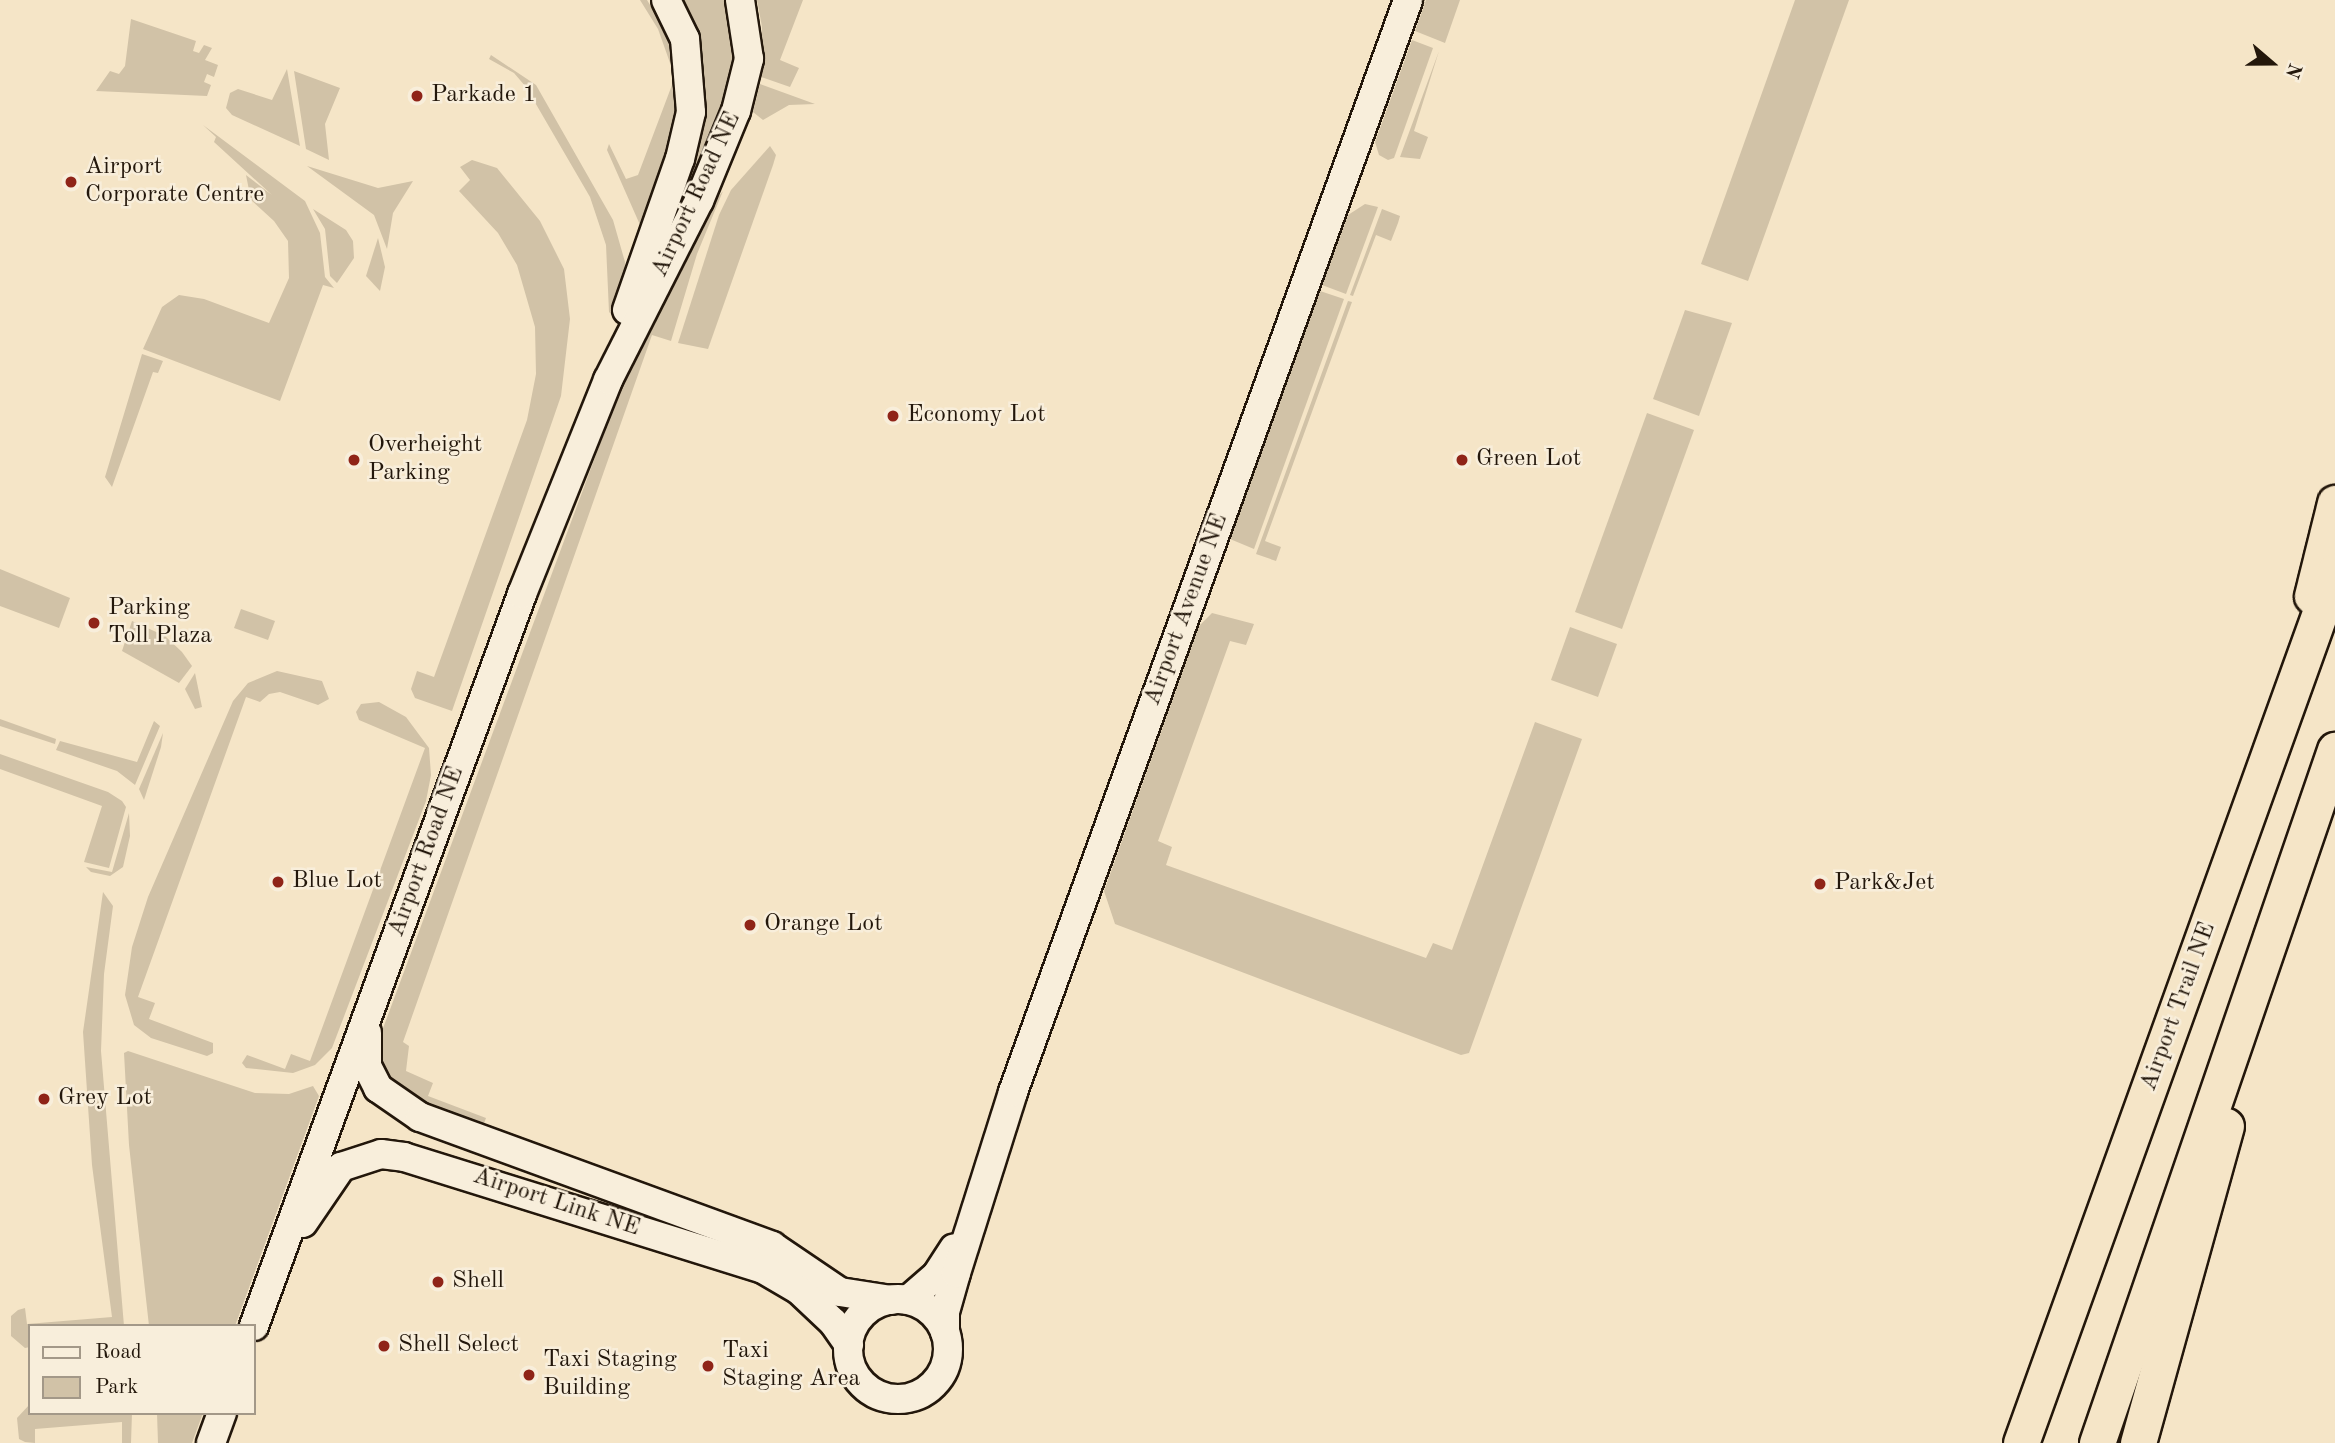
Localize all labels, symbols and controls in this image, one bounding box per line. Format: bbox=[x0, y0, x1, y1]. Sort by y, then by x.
north arrow bbox=[2237, 28, 2307, 98]
text: N bbox=[2281, 60, 2304, 80]
place label: Parkade 1 bbox=[431, 82, 537, 110]
marker: Parkade 1 bbox=[409, 88, 425, 104]
street label: Airport Road NE bbox=[646, 108, 748, 282]
place label: Airport Corporate Centre bbox=[85, 154, 264, 210]
marker: Airport Corporate Centre bbox=[63, 174, 79, 190]
place label: Economy Lot bbox=[907, 402, 1046, 430]
marker: Economy Lot bbox=[885, 408, 901, 424]
place label: Overheight Parking bbox=[368, 432, 482, 488]
place label: Green Lot bbox=[1476, 446, 1581, 474]
marker: Overheight Parking bbox=[346, 452, 362, 468]
marker: Green Lot bbox=[1454, 452, 1470, 468]
street label: Airport Avenue NE bbox=[1139, 510, 1235, 710]
place label: Parking Toll Plaza bbox=[108, 595, 212, 651]
marker: Parking Toll Plaza bbox=[86, 615, 102, 631]
street label: Airport Road NE bbox=[383, 763, 471, 941]
place label: Blue Lot bbox=[292, 868, 382, 896]
place label: Park&Jet bbox=[1834, 870, 1935, 898]
marker: Blue Lot bbox=[270, 874, 286, 890]
marker: Park&Jet bbox=[1812, 876, 1828, 892]
place label: Orange Lot bbox=[764, 911, 883, 939]
marker: Orange Lot bbox=[742, 917, 758, 933]
street label: Airport Trail NE bbox=[2135, 919, 2223, 1095]
place label: Grey Lot bbox=[58, 1085, 152, 1113]
marker: Grey Lot bbox=[36, 1091, 52, 1107]
street label: Airport Link NE bbox=[469, 1162, 643, 1244]
place label: Shell bbox=[452, 1268, 504, 1296]
marker: Shell bbox=[430, 1274, 446, 1290]
legend bbox=[28, 1324, 256, 1415]
place label: Shell Select bbox=[398, 1332, 519, 1360]
marker: Shell Select bbox=[376, 1338, 392, 1354]
place label: Taxi Staging Area bbox=[722, 1338, 860, 1394]
text: Road bbox=[95, 1342, 142, 1363]
place label: Taxi Staging Building bbox=[543, 1347, 677, 1403]
marker: Taxi Staging Area bbox=[700, 1358, 716, 1374]
marker: Taxi Staging Building bbox=[521, 1367, 537, 1383]
text: Park bbox=[95, 1377, 138, 1398]

